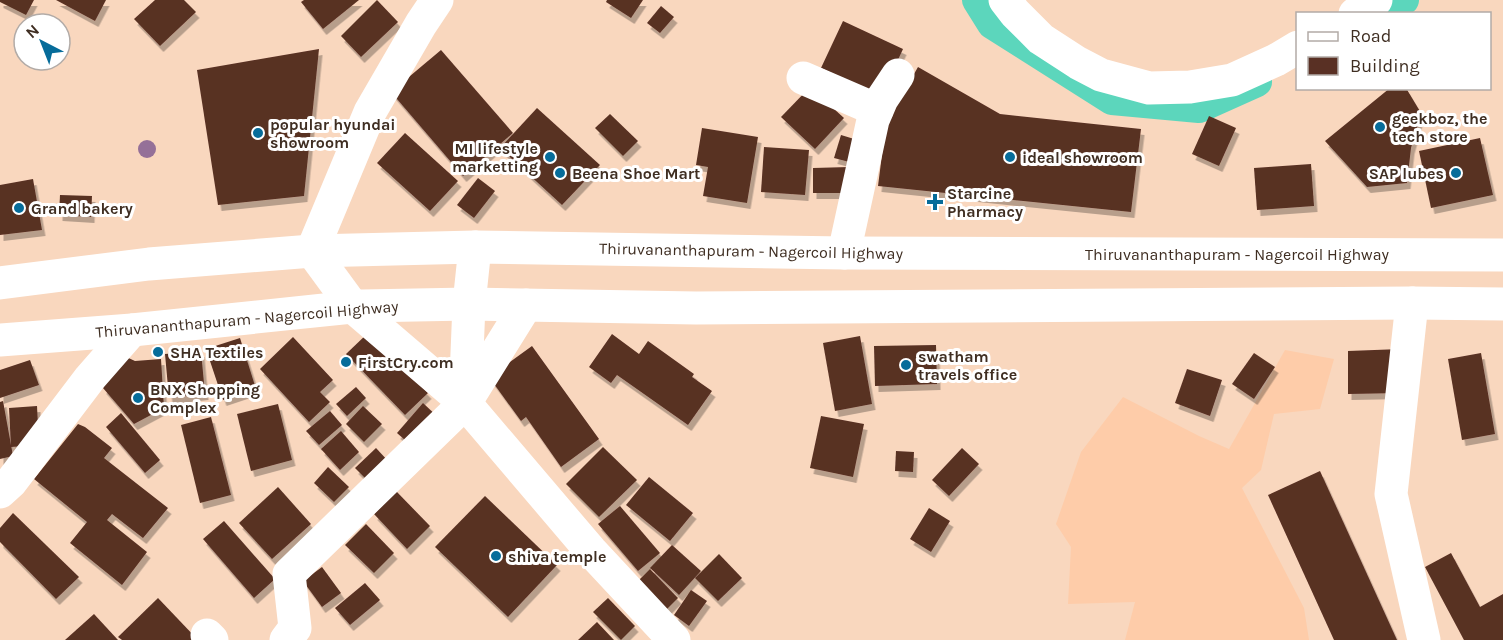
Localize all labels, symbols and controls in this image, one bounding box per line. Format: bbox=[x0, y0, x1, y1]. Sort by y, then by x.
north arrow bbox=[12, 12, 72, 72]
legend bbox=[1296, 12, 1491, 90]
text: N bbox=[22, 20, 43, 42]
text: Road bbox=[1350, 25, 1391, 47]
text: Building bbox=[1350, 55, 1420, 77]
place label: geekboz, the tech store bbox=[1392, 109, 1487, 146]
place label: popular hyundai showroom bbox=[270, 115, 396, 152]
marker: geekboz, the tech store bbox=[1373, 120, 1387, 134]
marker: popular hyundai showroom bbox=[251, 126, 265, 140]
place label: MI lifestyle marketting bbox=[452, 139, 538, 176]
place label: ideal showroom bbox=[1022, 148, 1143, 167]
marker: MI lifestyle marketting bbox=[543, 150, 557, 164]
marker: ideal showroom bbox=[1003, 150, 1017, 164]
place label: Beena Shoe Mart bbox=[572, 164, 700, 183]
place label: SAP lubes bbox=[1369, 164, 1444, 183]
marker: Beena Shoe Mart bbox=[553, 166, 567, 180]
marker: SAP lubes bbox=[1449, 166, 1463, 180]
place label: Starcine Pharmacy bbox=[947, 184, 1023, 221]
marker: Starcine Pharmacy bbox=[928, 195, 942, 209]
place label: Grand bakery bbox=[31, 199, 133, 218]
marker: Grand bakery bbox=[12, 201, 26, 215]
street label: Thiruvananthapuram - Nagercoil Highway bbox=[599, 239, 904, 263]
street label: Thiruvananthapuram - Nagercoil Highway bbox=[1085, 245, 1390, 264]
street label: Thiruvananthapuram - Nagercoil Highway bbox=[95, 296, 400, 342]
place label: SHA Textiles bbox=[170, 343, 263, 362]
marker: SHA Textiles bbox=[151, 345, 165, 359]
place label: swatham travels office bbox=[918, 347, 1017, 384]
place label: FirstCry.com bbox=[358, 353, 454, 372]
marker: FirstCry.com bbox=[339, 355, 353, 369]
marker: swatham travels office bbox=[899, 358, 913, 372]
place label: BNX Shopping Complex bbox=[150, 380, 260, 417]
marker: BNX Shopping Complex bbox=[131, 391, 145, 405]
place label: shiva temple bbox=[508, 547, 606, 566]
marker: shiva temple bbox=[489, 549, 503, 563]

